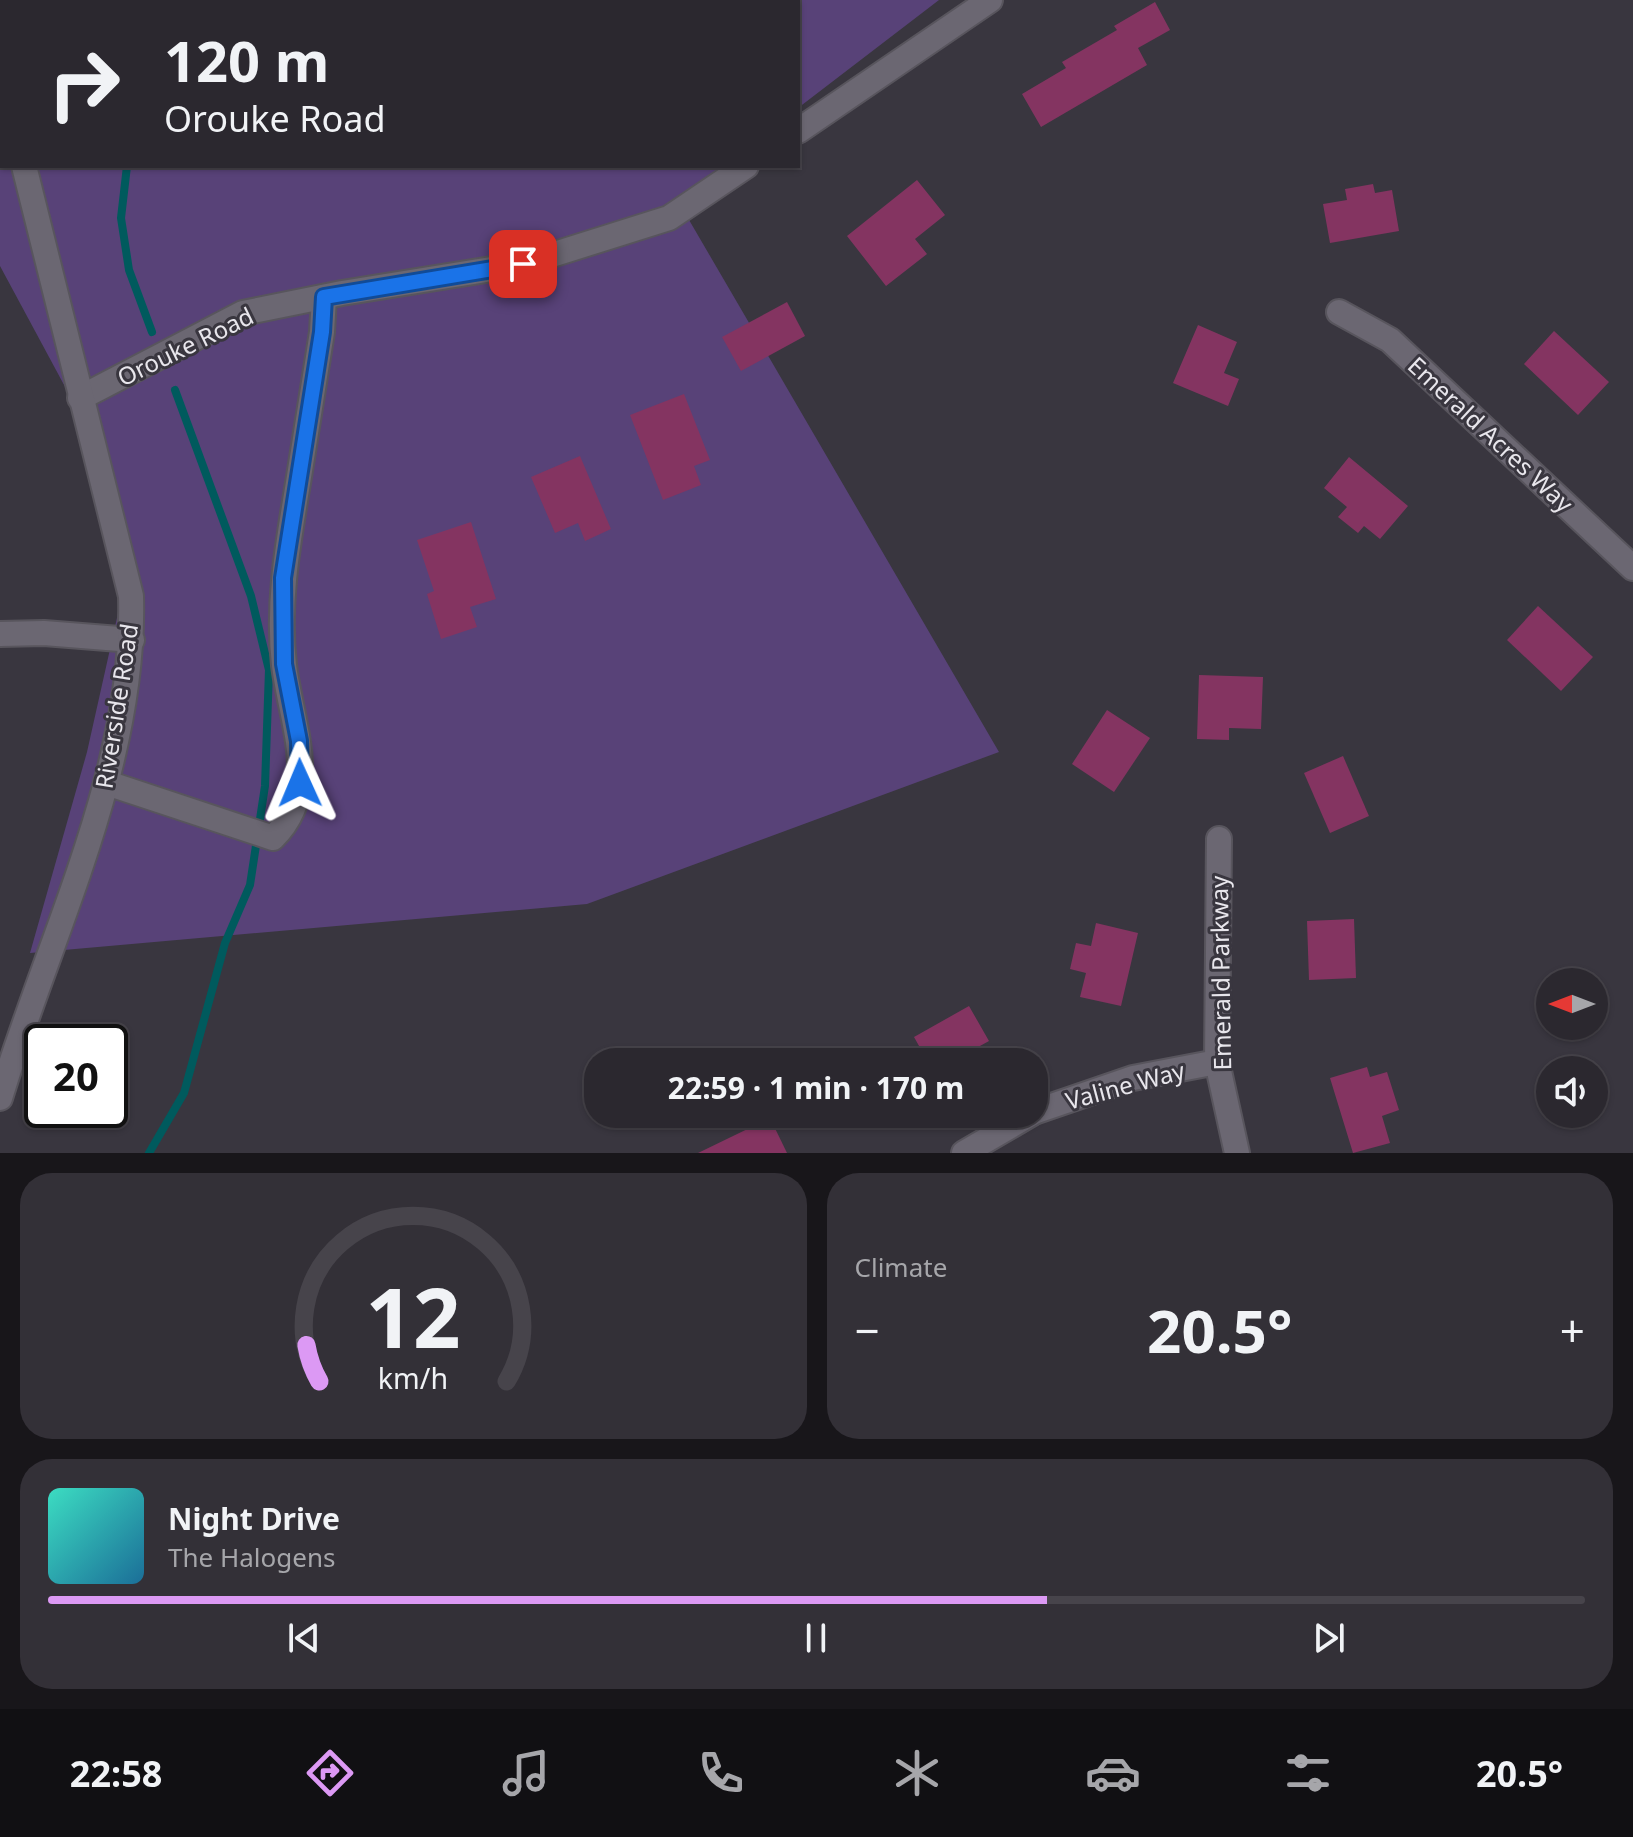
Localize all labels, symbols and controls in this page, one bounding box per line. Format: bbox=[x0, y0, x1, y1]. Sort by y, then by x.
text: 120 m bbox=[164, 22, 329, 98]
icon: right bbox=[32, 32, 136, 136]
text: Orouke Road bbox=[164, 94, 386, 143]
pin bbox=[489, 230, 557, 298]
icon: arrive bbox=[501, 242, 545, 286]
street label: Orouke Road bbox=[111, 299, 259, 393]
street label: Emerald Acres Way bbox=[1401, 349, 1581, 520]
street label: Riverside Road bbox=[87, 621, 145, 791]
position arrow bbox=[258, 741, 342, 825]
street label: Emerald Parkway bbox=[1202, 875, 1238, 1071]
north arrow bbox=[1536, 968, 1608, 1040]
map controls bbox=[1536, 968, 1608, 1128]
speed limit sign: 20 bbox=[24, 1024, 128, 1128]
street label: Valine Way bbox=[1062, 1053, 1189, 1117]
button: sound bbox=[1536, 1056, 1608, 1128]
text: 22:59 · 1 min · 170 m bbox=[668, 1067, 964, 1108]
text: Climate bbox=[855, 1249, 947, 1285]
text: 12 bbox=[366, 1259, 461, 1372]
text: 20.5° bbox=[1147, 1289, 1292, 1371]
text: − bbox=[855, 1300, 880, 1360]
text: + bbox=[1560, 1300, 1585, 1360]
text: km/h bbox=[378, 1358, 448, 1397]
text: Night Drive bbox=[168, 1498, 340, 1539]
text: The Halogens bbox=[168, 1539, 335, 1575]
icon: previous bbox=[282, 1616, 326, 1660]
icon: pause bbox=[794, 1616, 838, 1660]
icon: next bbox=[1307, 1616, 1351, 1660]
icon: directions bbox=[302, 1745, 358, 1801]
icon: music bbox=[498, 1745, 554, 1801]
icon: phone bbox=[693, 1745, 749, 1801]
icon: climate bbox=[889, 1745, 945, 1801]
icon: car bbox=[1085, 1745, 1141, 1801]
icon: filters bbox=[1280, 1745, 1336, 1801]
text: 22:58 bbox=[70, 1749, 162, 1798]
text: 20.5° bbox=[1476, 1749, 1563, 1798]

